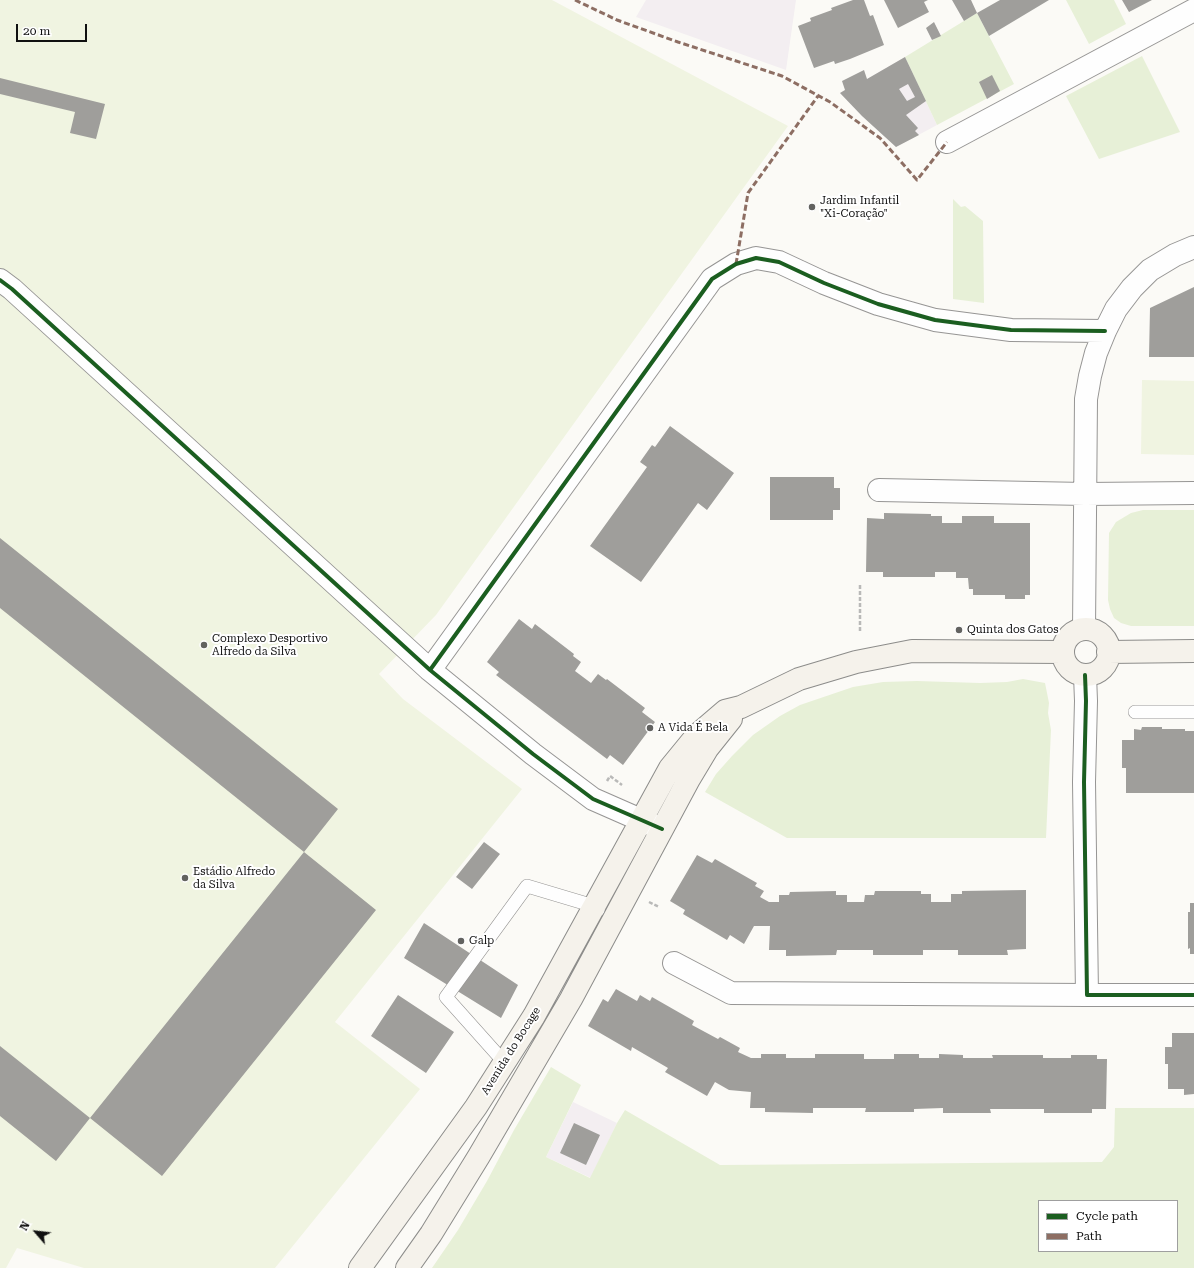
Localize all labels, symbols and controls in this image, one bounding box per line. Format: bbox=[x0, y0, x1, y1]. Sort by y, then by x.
scale bar bbox=[18, 16, 89, 42]
text: 20 m bbox=[23, 24, 50, 38]
place label: Jardim Infantil "Xi-Coração" bbox=[820, 194, 899, 220]
marker: Jardim Infantil "Xi-Coração" bbox=[807, 202, 817, 212]
place label: Quinta dos Gatos bbox=[967, 623, 1058, 637]
marker: Quinta dos Gatos bbox=[954, 625, 964, 635]
place label: Complexo Desportivo Alfredo da Silva bbox=[212, 632, 328, 658]
marker: Complexo Desportivo Alfredo da Silva bbox=[199, 640, 209, 650]
place label: A Vida É Bela bbox=[658, 721, 728, 735]
marker: A Vida É Bela bbox=[645, 723, 655, 733]
place label: Estádio Alfredo da Silva bbox=[193, 865, 275, 891]
marker: Estádio Alfredo da Silva bbox=[180, 873, 190, 883]
place label: Galp bbox=[469, 934, 494, 948]
marker: Galp bbox=[456, 936, 466, 946]
street label: Avenida do Bocage bbox=[479, 1005, 543, 1097]
legend bbox=[1038, 1200, 1178, 1252]
text: Cycle path bbox=[1076, 1209, 1138, 1223]
north arrow bbox=[16, 1212, 56, 1252]
text: N bbox=[17, 1219, 33, 1233]
text: Path bbox=[1076, 1229, 1102, 1243]

